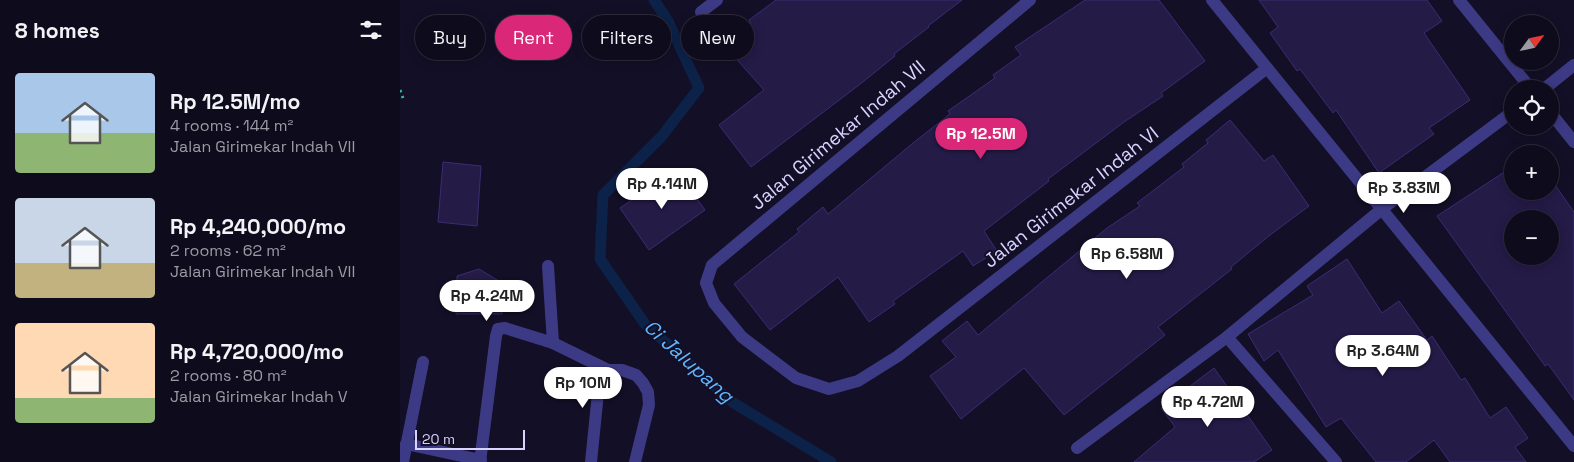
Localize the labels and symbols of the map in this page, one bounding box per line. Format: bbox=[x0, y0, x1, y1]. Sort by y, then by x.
north arrow bbox=[1504, 15, 1559, 70]
street label: Jalan Girimekar Indah VII bbox=[746, 55, 930, 215]
pin: Rp 12.5M bbox=[929, 118, 1033, 160]
street label: Jalan Girimekar Indah VI bbox=[978, 121, 1164, 273]
pin: Rp 4.14M bbox=[610, 168, 714, 210]
pin: Rp 3.83M bbox=[1352, 172, 1456, 214]
pin: Rp 6.58M bbox=[1075, 238, 1179, 280]
pin: Rp 4.24M bbox=[435, 280, 539, 322]
water label: Ci Jalupang bbox=[639, 314, 740, 409]
pin: Rp 3.64M bbox=[1331, 334, 1435, 377]
pin: Rp 10M bbox=[542, 366, 624, 409]
pin: Rp 4.72M bbox=[1156, 386, 1260, 428]
scale bar bbox=[415, 427, 525, 450]

